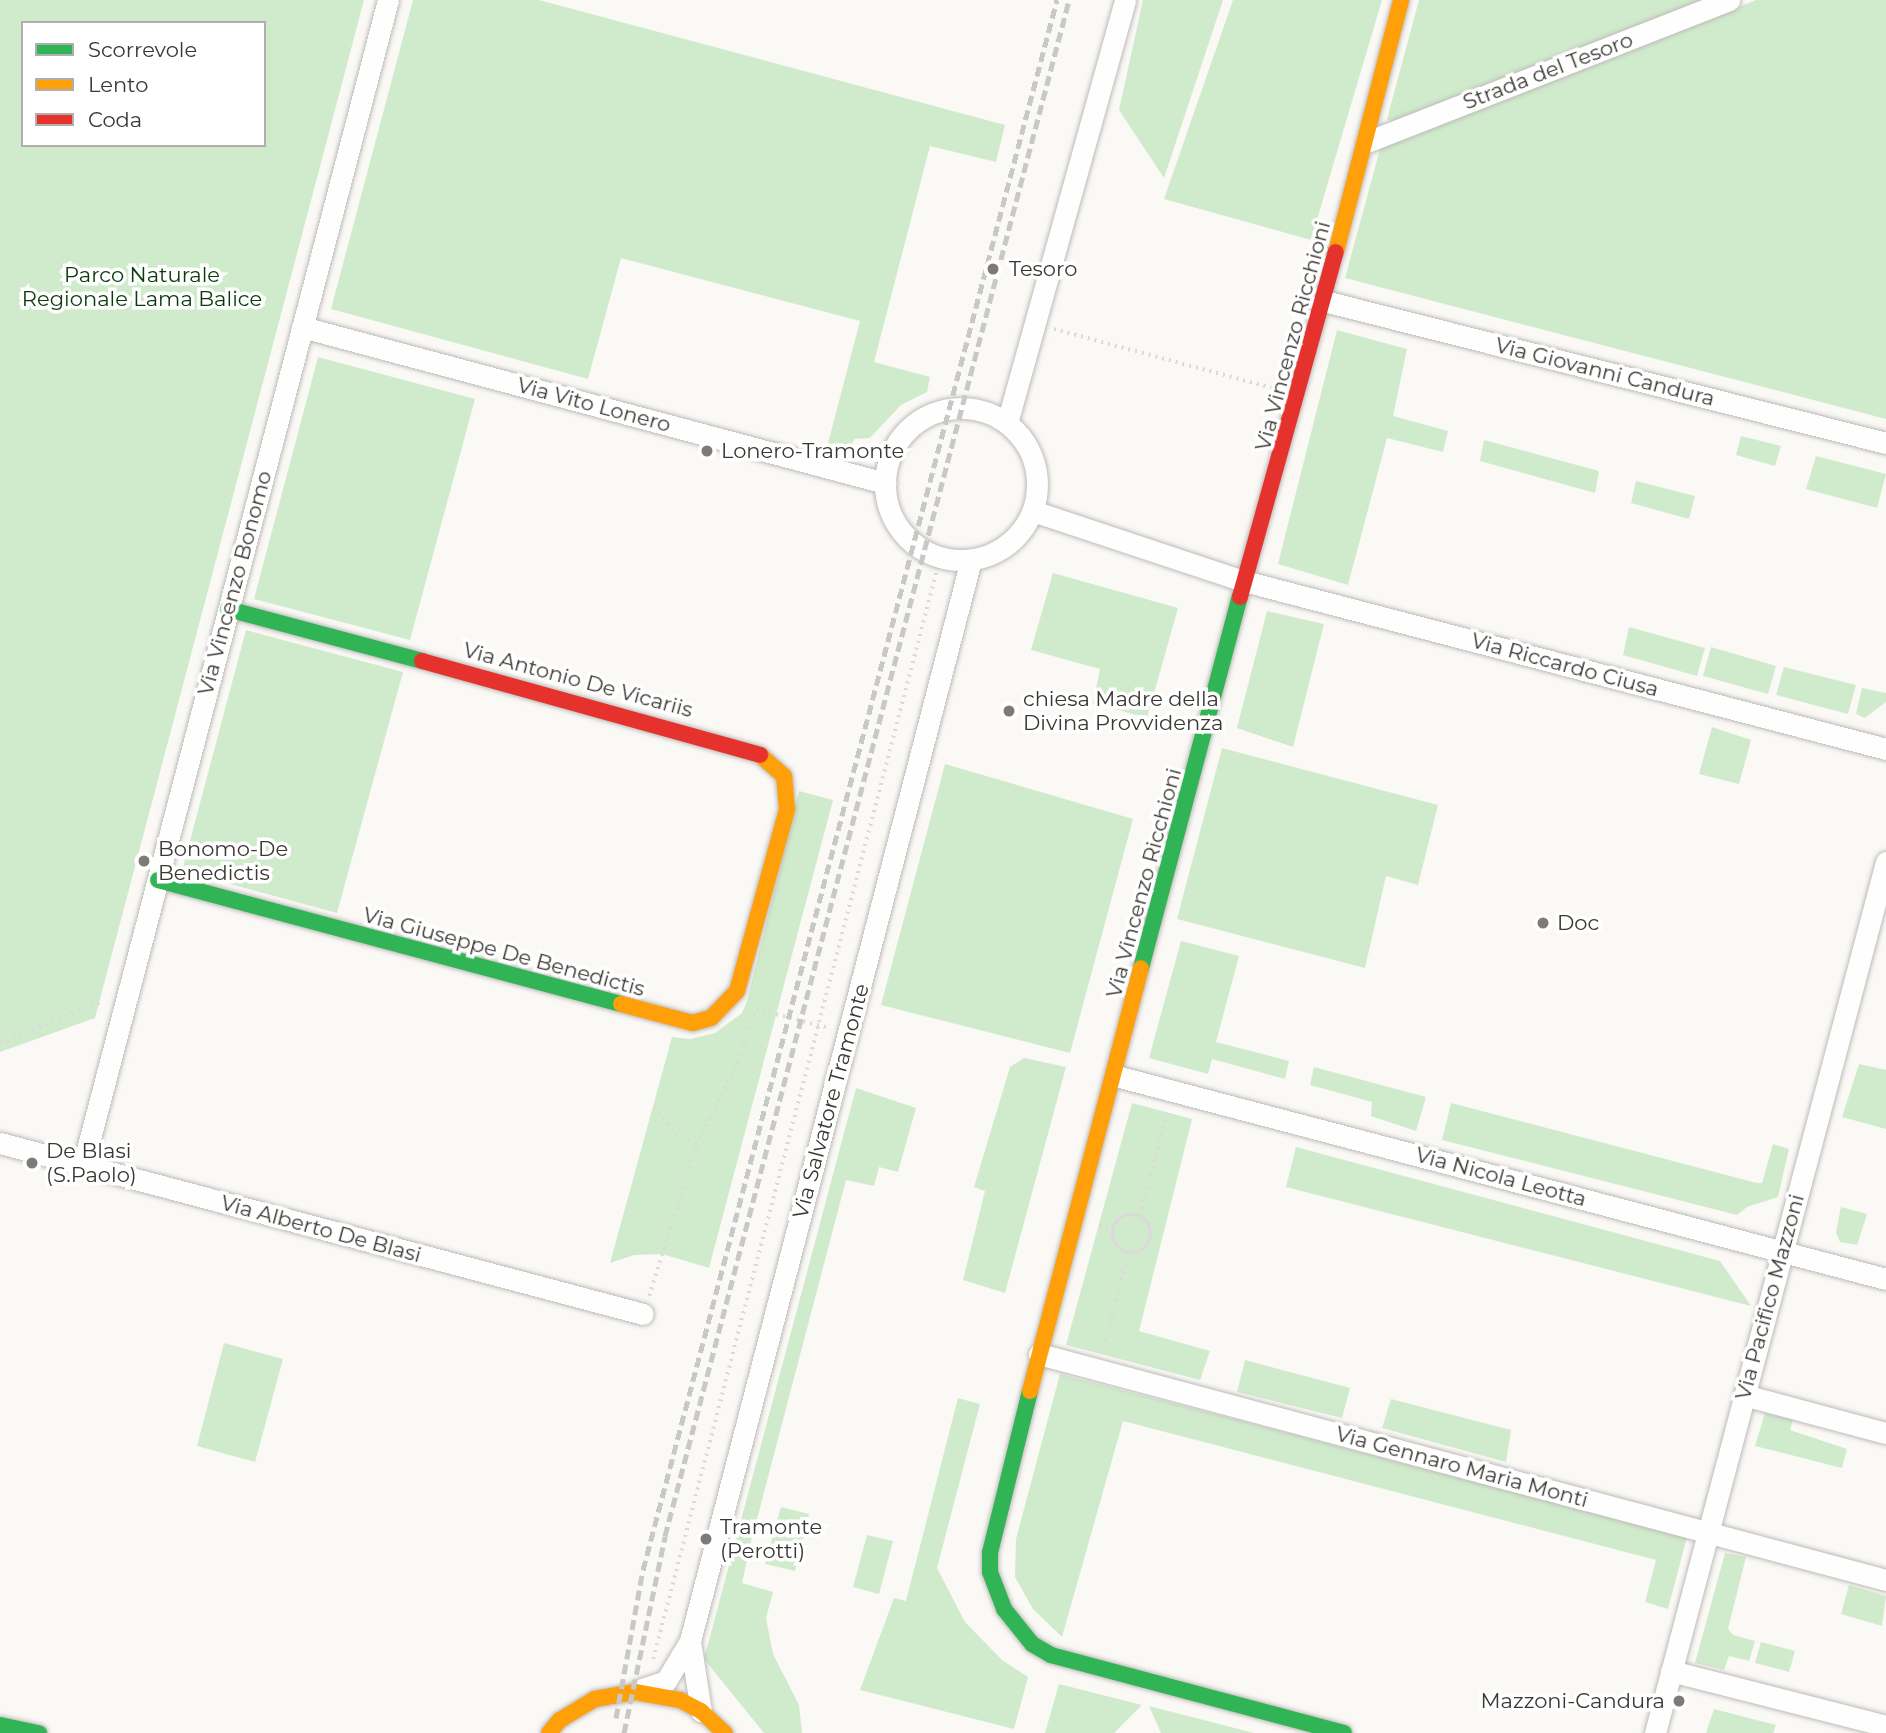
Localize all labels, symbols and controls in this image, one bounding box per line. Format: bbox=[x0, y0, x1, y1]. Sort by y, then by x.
legend bbox=[21, 21, 266, 147]
street label: Strada del Tesoro bbox=[1459, 27, 1637, 115]
text: Scorrevole bbox=[88, 37, 197, 62]
text: Lento bbox=[88, 72, 148, 97]
text: Coda bbox=[88, 107, 142, 132]
street label: Via Vincenzo Ricchioni bbox=[1250, 218, 1336, 454]
place label: Tesoro bbox=[1009, 256, 1077, 282]
marker: Tesoro bbox=[983, 259, 1003, 279]
park label: Parco Naturale Regionale Lama Balice bbox=[22, 262, 262, 312]
street label: Via Giovanni Candura bbox=[1493, 333, 1717, 411]
street label: Via Vito Lonero bbox=[514, 372, 674, 438]
place label: Lonero-Tramonte bbox=[721, 438, 904, 464]
marker: Lonero-Tramonte bbox=[699, 443, 715, 459]
street label: Via Vincenzo Bonomo bbox=[193, 468, 277, 698]
street label: Via Riccardo Ciusa bbox=[1469, 628, 1661, 702]
street label: Via Antonio De Vicariis bbox=[461, 637, 695, 723]
place label: chiesa Madre della Divina Provvidenza bbox=[1023, 686, 1223, 736]
marker: chiesa Madre della Divina Provvidenza bbox=[1001, 703, 1017, 719]
street label: Via Vincenzo Ricchioni bbox=[1101, 765, 1187, 1001]
place label: Bonomo-De Benedictis bbox=[158, 836, 288, 886]
marker: Bonomo-De Benedictis bbox=[136, 853, 152, 869]
street label: Via Giuseppe De Benedictis bbox=[360, 902, 648, 1002]
place label: Doc bbox=[1557, 910, 1599, 936]
marker: Doc bbox=[1535, 915, 1551, 931]
street label: Via Salvatore Tramonte bbox=[788, 981, 874, 1221]
place label: De Blasi (S.Paolo) bbox=[46, 1138, 137, 1188]
street label: Via Nicola Leotta bbox=[1413, 1142, 1589, 1212]
marker: De Blasi (S.Paolo) bbox=[24, 1155, 40, 1171]
street label: Via Alberto De Blasi bbox=[218, 1190, 424, 1268]
street label: Via Pacifico Mazzoni bbox=[1730, 1191, 1810, 1403]
street label: Via Gennaro Maria Monti bbox=[1333, 1421, 1591, 1513]
place label: Tramonte (Perotti) bbox=[720, 1514, 822, 1564]
marker: Tramonte (Perotti) bbox=[698, 1531, 714, 1547]
place label: Mazzoni-Candura bbox=[1480, 1688, 1665, 1714]
marker: Mazzoni-Candura bbox=[1671, 1693, 1687, 1709]

